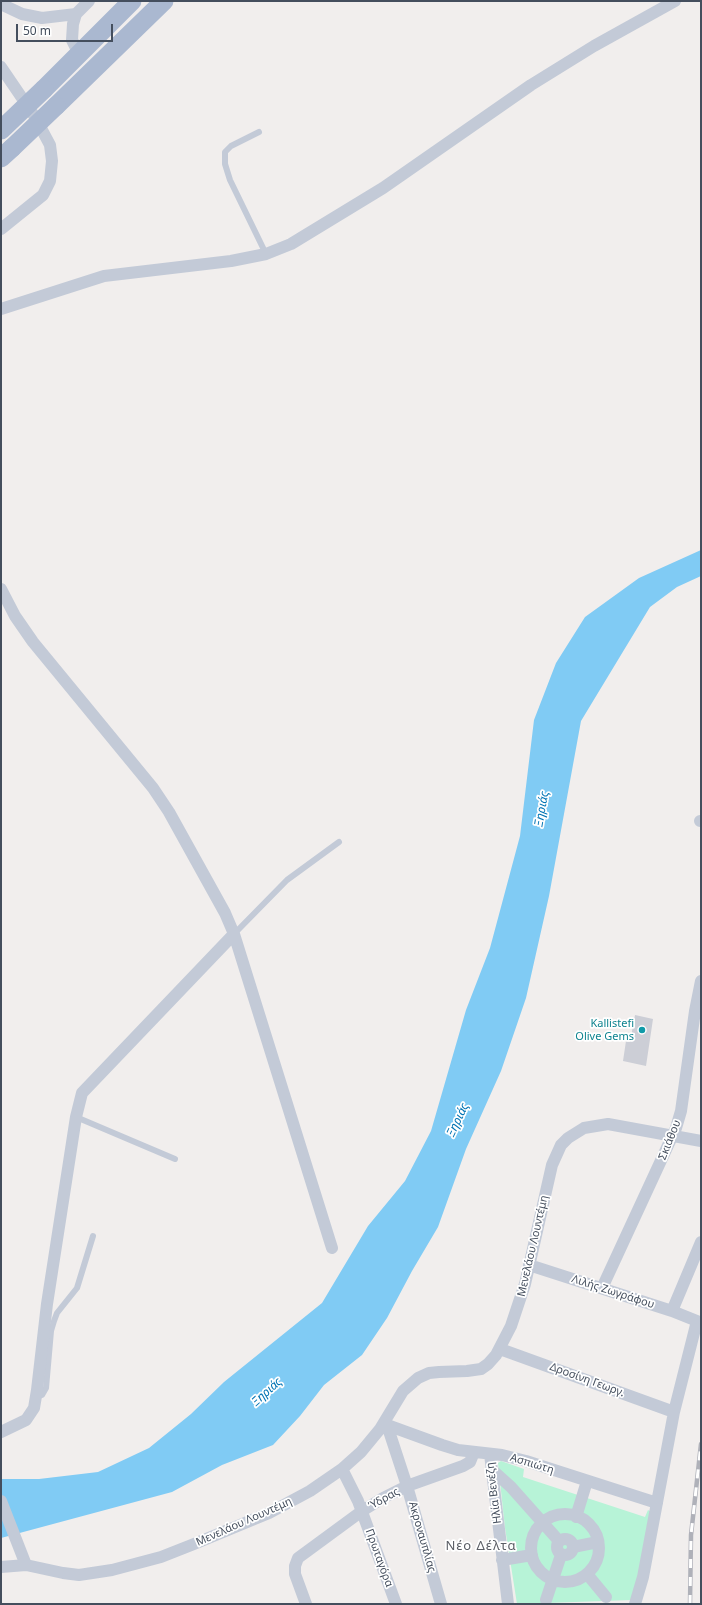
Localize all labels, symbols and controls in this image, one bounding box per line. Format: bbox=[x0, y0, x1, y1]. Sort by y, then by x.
scale bar bbox=[18, 16, 115, 42]
text: 50 m bbox=[23, 22, 51, 39]
water label: Ξηριάς bbox=[532, 790, 552, 828]
place label: Kallistefi Olive Gems bbox=[575, 1017, 634, 1043]
marker: Kallistefi Olive Gems bbox=[637, 1025, 647, 1035]
water label: Ξηριάς bbox=[444, 1101, 472, 1139]
street label: Σκιάθου bbox=[656, 1118, 684, 1162]
street label: Μενελάου Λουντέμη bbox=[515, 1194, 551, 1298]
street label: Λιλής Ζωγράφου bbox=[570, 1272, 656, 1312]
street label: Δροσίνη Γεωργ. bbox=[548, 1360, 626, 1400]
water label: Ξηριάς bbox=[249, 1375, 285, 1409]
street label: Ασπιώτη bbox=[508, 1451, 556, 1477]
street label: Ηλία Βενέζη bbox=[484, 1461, 504, 1525]
street label: Ύδρας bbox=[366, 1485, 402, 1513]
street label: Μενελάου Λουντέμη bbox=[194, 1495, 294, 1549]
street label: Ακροναυπλίας bbox=[406, 1500, 438, 1574]
street label: Πρωταγόρα bbox=[362, 1527, 396, 1589]
district label: Νέο Δέλτα bbox=[445, 1538, 517, 1554]

